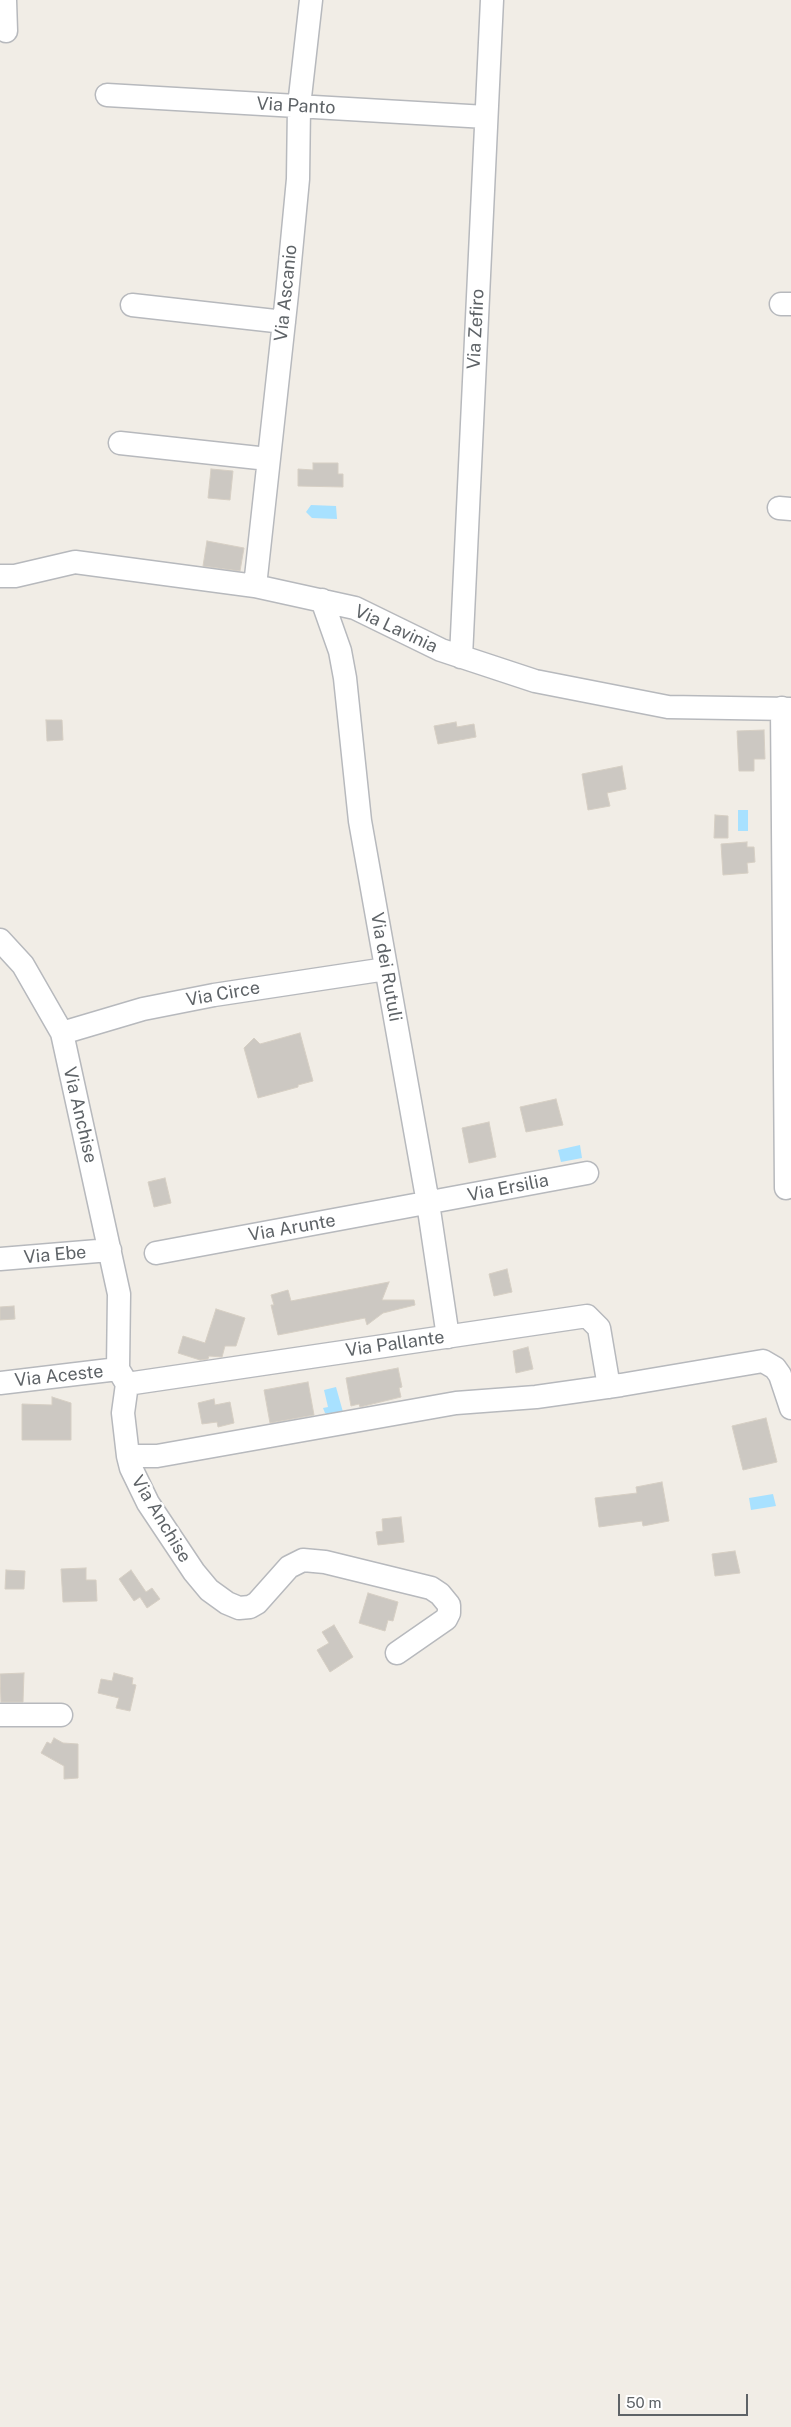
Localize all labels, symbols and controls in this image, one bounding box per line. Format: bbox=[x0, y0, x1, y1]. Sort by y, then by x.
street label: Via Panto bbox=[256, 93, 336, 119]
street label: Via Ascanio bbox=[270, 244, 302, 342]
street label: Via Zefiro bbox=[463, 288, 489, 370]
street label: Via Lavinia bbox=[351, 600, 441, 658]
street label: Via dei Rutuli bbox=[366, 911, 406, 1023]
street label: Via Circe bbox=[184, 977, 262, 1011]
street label: Via Anchise bbox=[58, 1065, 102, 1165]
street label: Via Ersilia bbox=[466, 1170, 550, 1206]
street label: Via Arunte bbox=[247, 1210, 337, 1246]
street label: Via Ebe bbox=[23, 1242, 87, 1268]
street label: Via Pallante bbox=[344, 1326, 446, 1362]
street label: Via Aceste bbox=[14, 1361, 104, 1391]
street label: Via Anchise bbox=[127, 1471, 195, 1567]
scale bar bbox=[621, 2384, 751, 2416]
text: 50 m bbox=[626, 2394, 661, 2411]

